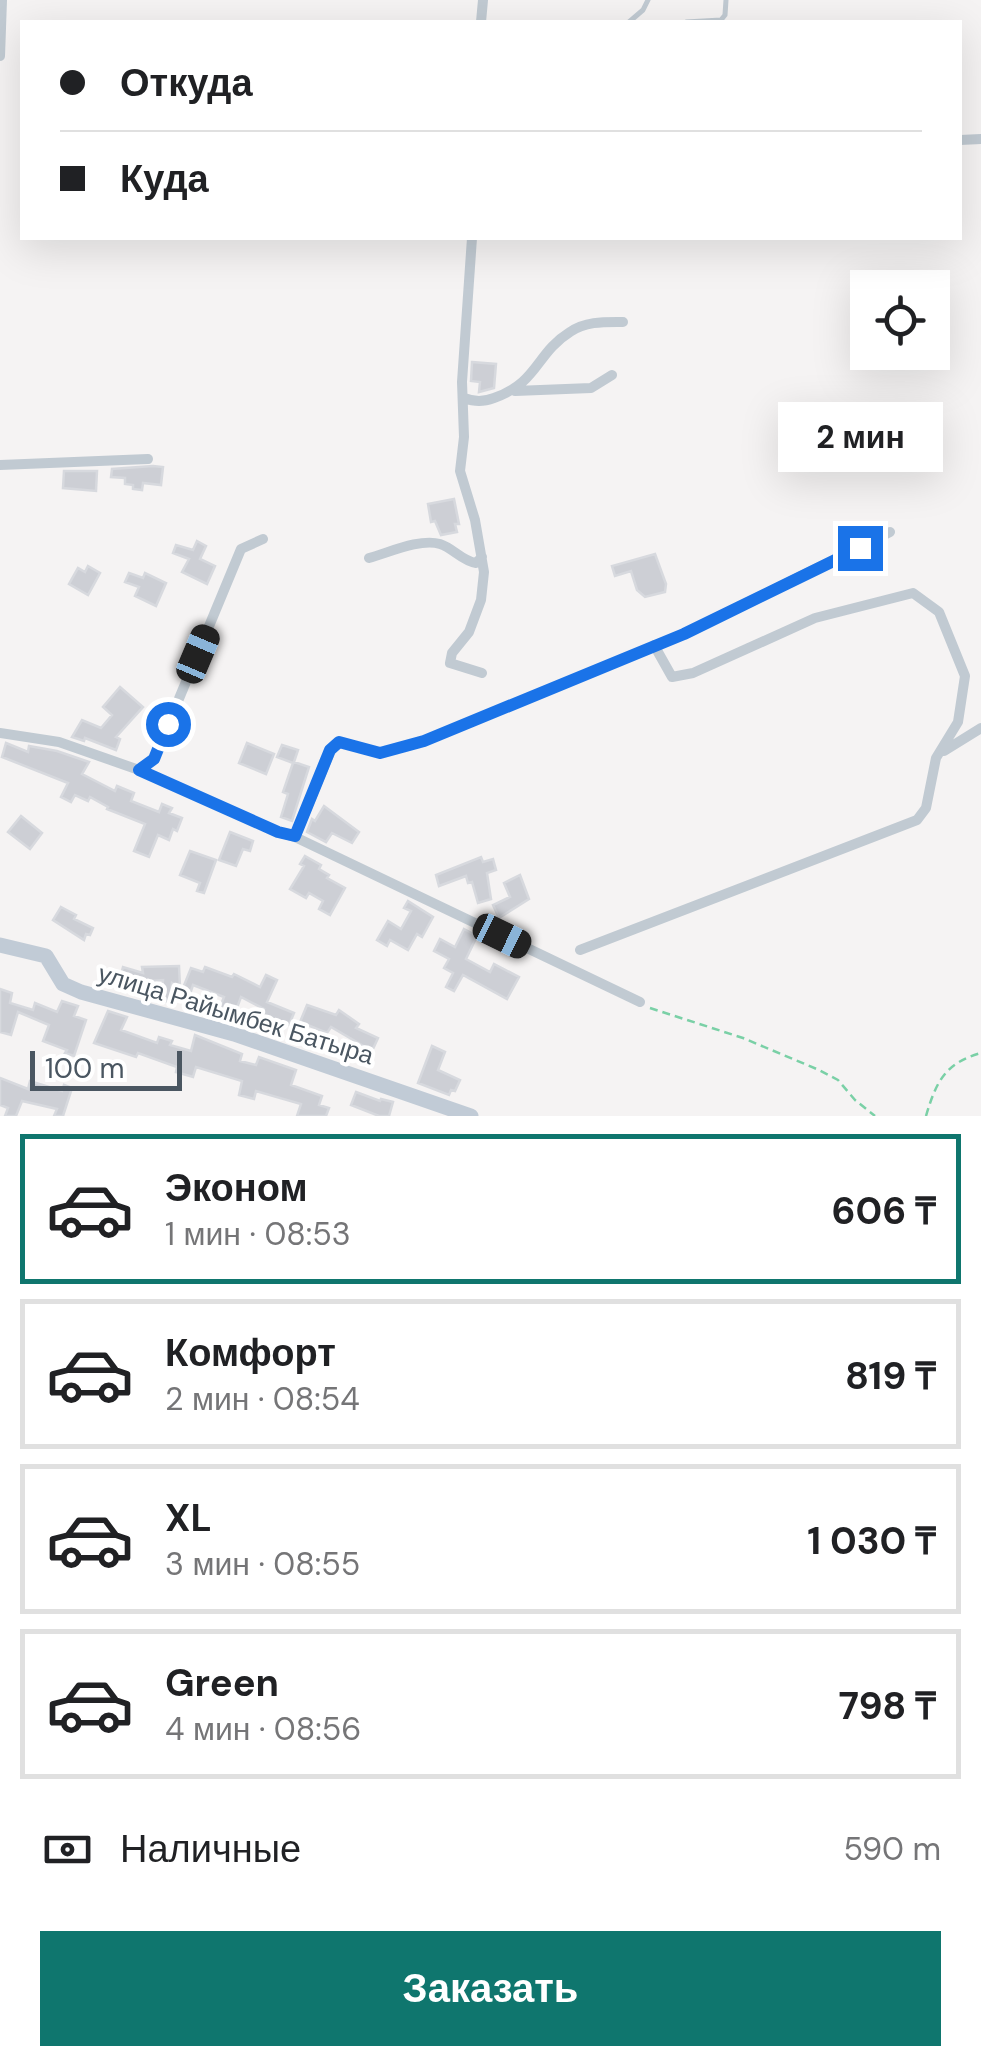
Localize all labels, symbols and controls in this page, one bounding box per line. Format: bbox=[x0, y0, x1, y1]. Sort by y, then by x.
text: Откуда bbox=[120, 58, 253, 108]
text: Куда bbox=[120, 154, 209, 204]
map controls bbox=[850, 270, 950, 370]
button: locate bbox=[850, 270, 950, 370]
callout: 2 мин bbox=[778, 403, 942, 473]
text: 2 мин bbox=[816, 416, 905, 458]
route end bbox=[838, 526, 883, 571]
car bbox=[172, 621, 224, 687]
route start bbox=[146, 702, 191, 747]
car bbox=[468, 909, 536, 963]
street label: улица Райымбек Батыра bbox=[94, 957, 378, 1072]
scale bar bbox=[30, 1046, 182, 1090]
text: 100 m bbox=[45, 1050, 124, 1087]
text: Эконом bbox=[165, 1163, 308, 1213]
icon: car bbox=[45, 1164, 135, 1254]
text: 606 ₸ bbox=[831, 1186, 936, 1236]
text: 1 мин · 08:53 bbox=[165, 1213, 351, 1255]
text: Комфорт bbox=[165, 1328, 336, 1378]
icon: car bbox=[45, 1329, 135, 1419]
text: 819 ₸ bbox=[845, 1351, 936, 1401]
text: 2 мин · 08:54 bbox=[165, 1378, 360, 1420]
text: XL bbox=[165, 1493, 212, 1543]
icon: car bbox=[45, 1494, 135, 1584]
text: 1 030 ₸ bbox=[807, 1516, 936, 1566]
text: 3 мин · 08:55 bbox=[165, 1543, 360, 1585]
text: Green bbox=[165, 1658, 279, 1708]
icon: car bbox=[45, 1659, 135, 1749]
text: 798 ₸ bbox=[838, 1681, 936, 1731]
text: 4 мин · 08:56 bbox=[165, 1708, 361, 1750]
icon: cash bbox=[40, 1822, 95, 1877]
text: Наличные bbox=[120, 1824, 301, 1874]
text: 590 m bbox=[843, 1828, 941, 1870]
button: Заказать bbox=[40, 1931, 941, 2046]

